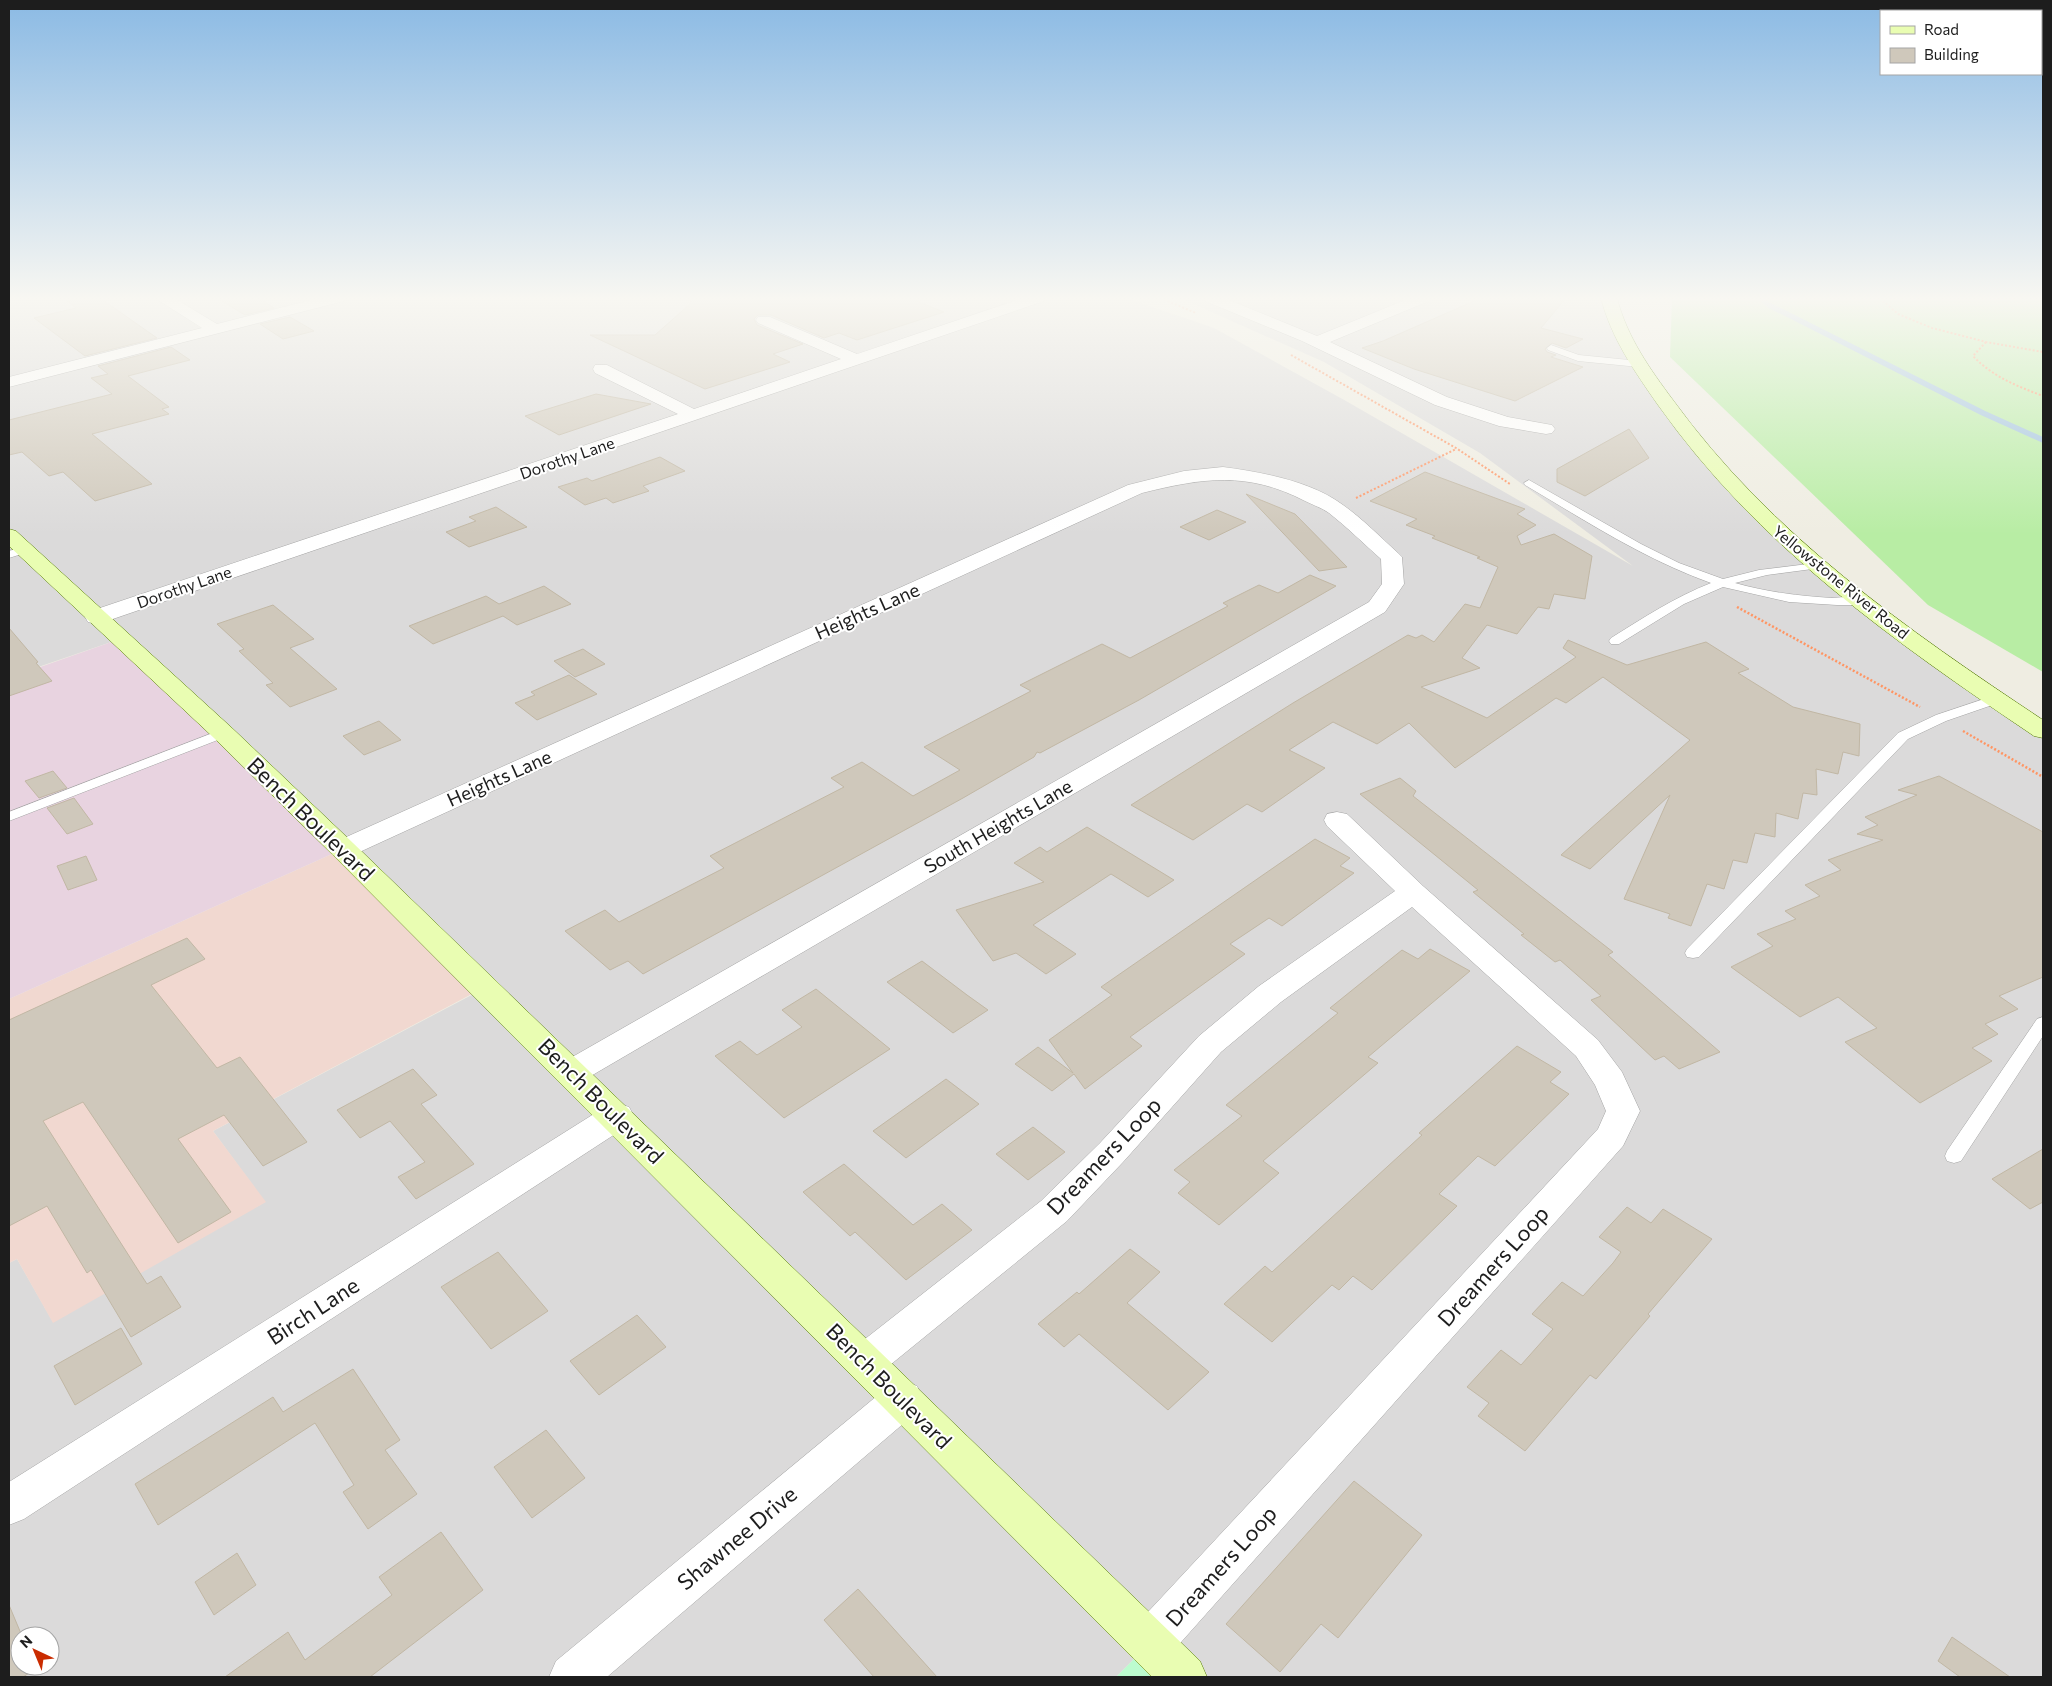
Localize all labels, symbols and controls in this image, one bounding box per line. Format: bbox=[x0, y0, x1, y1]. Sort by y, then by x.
legend bbox=[1880, 10, 2042, 75]
text: Road bbox=[1924, 20, 1959, 38]
text: Building bbox=[1924, 45, 1979, 63]
street label: Dorothy Lane bbox=[517, 432, 617, 483]
street label: Yellowstone River Road bbox=[1769, 521, 1913, 642]
street label: Dorothy Lane bbox=[134, 561, 234, 612]
street label: Heights Lane bbox=[811, 577, 923, 644]
street label: Heights Lane bbox=[443, 744, 555, 811]
street label: Bench Boulevard bbox=[242, 751, 381, 886]
street label: South Heights Lane bbox=[919, 774, 1076, 877]
street label: Bench Boulevard bbox=[533, 1032, 670, 1169]
street label: Dreamers Loop bbox=[1041, 1091, 1167, 1220]
street label: Dreamers Loop bbox=[1431, 1200, 1554, 1332]
street label: Birch Lane bbox=[262, 1271, 364, 1350]
street label: Bench Boulevard bbox=[821, 1317, 958, 1454]
street label: Shawnee Drive bbox=[671, 1480, 802, 1595]
street label: Dreamers Loop bbox=[1159, 1500, 1282, 1632]
north arrow bbox=[10, 1626, 60, 1676]
text: N bbox=[16, 1632, 35, 1651]

